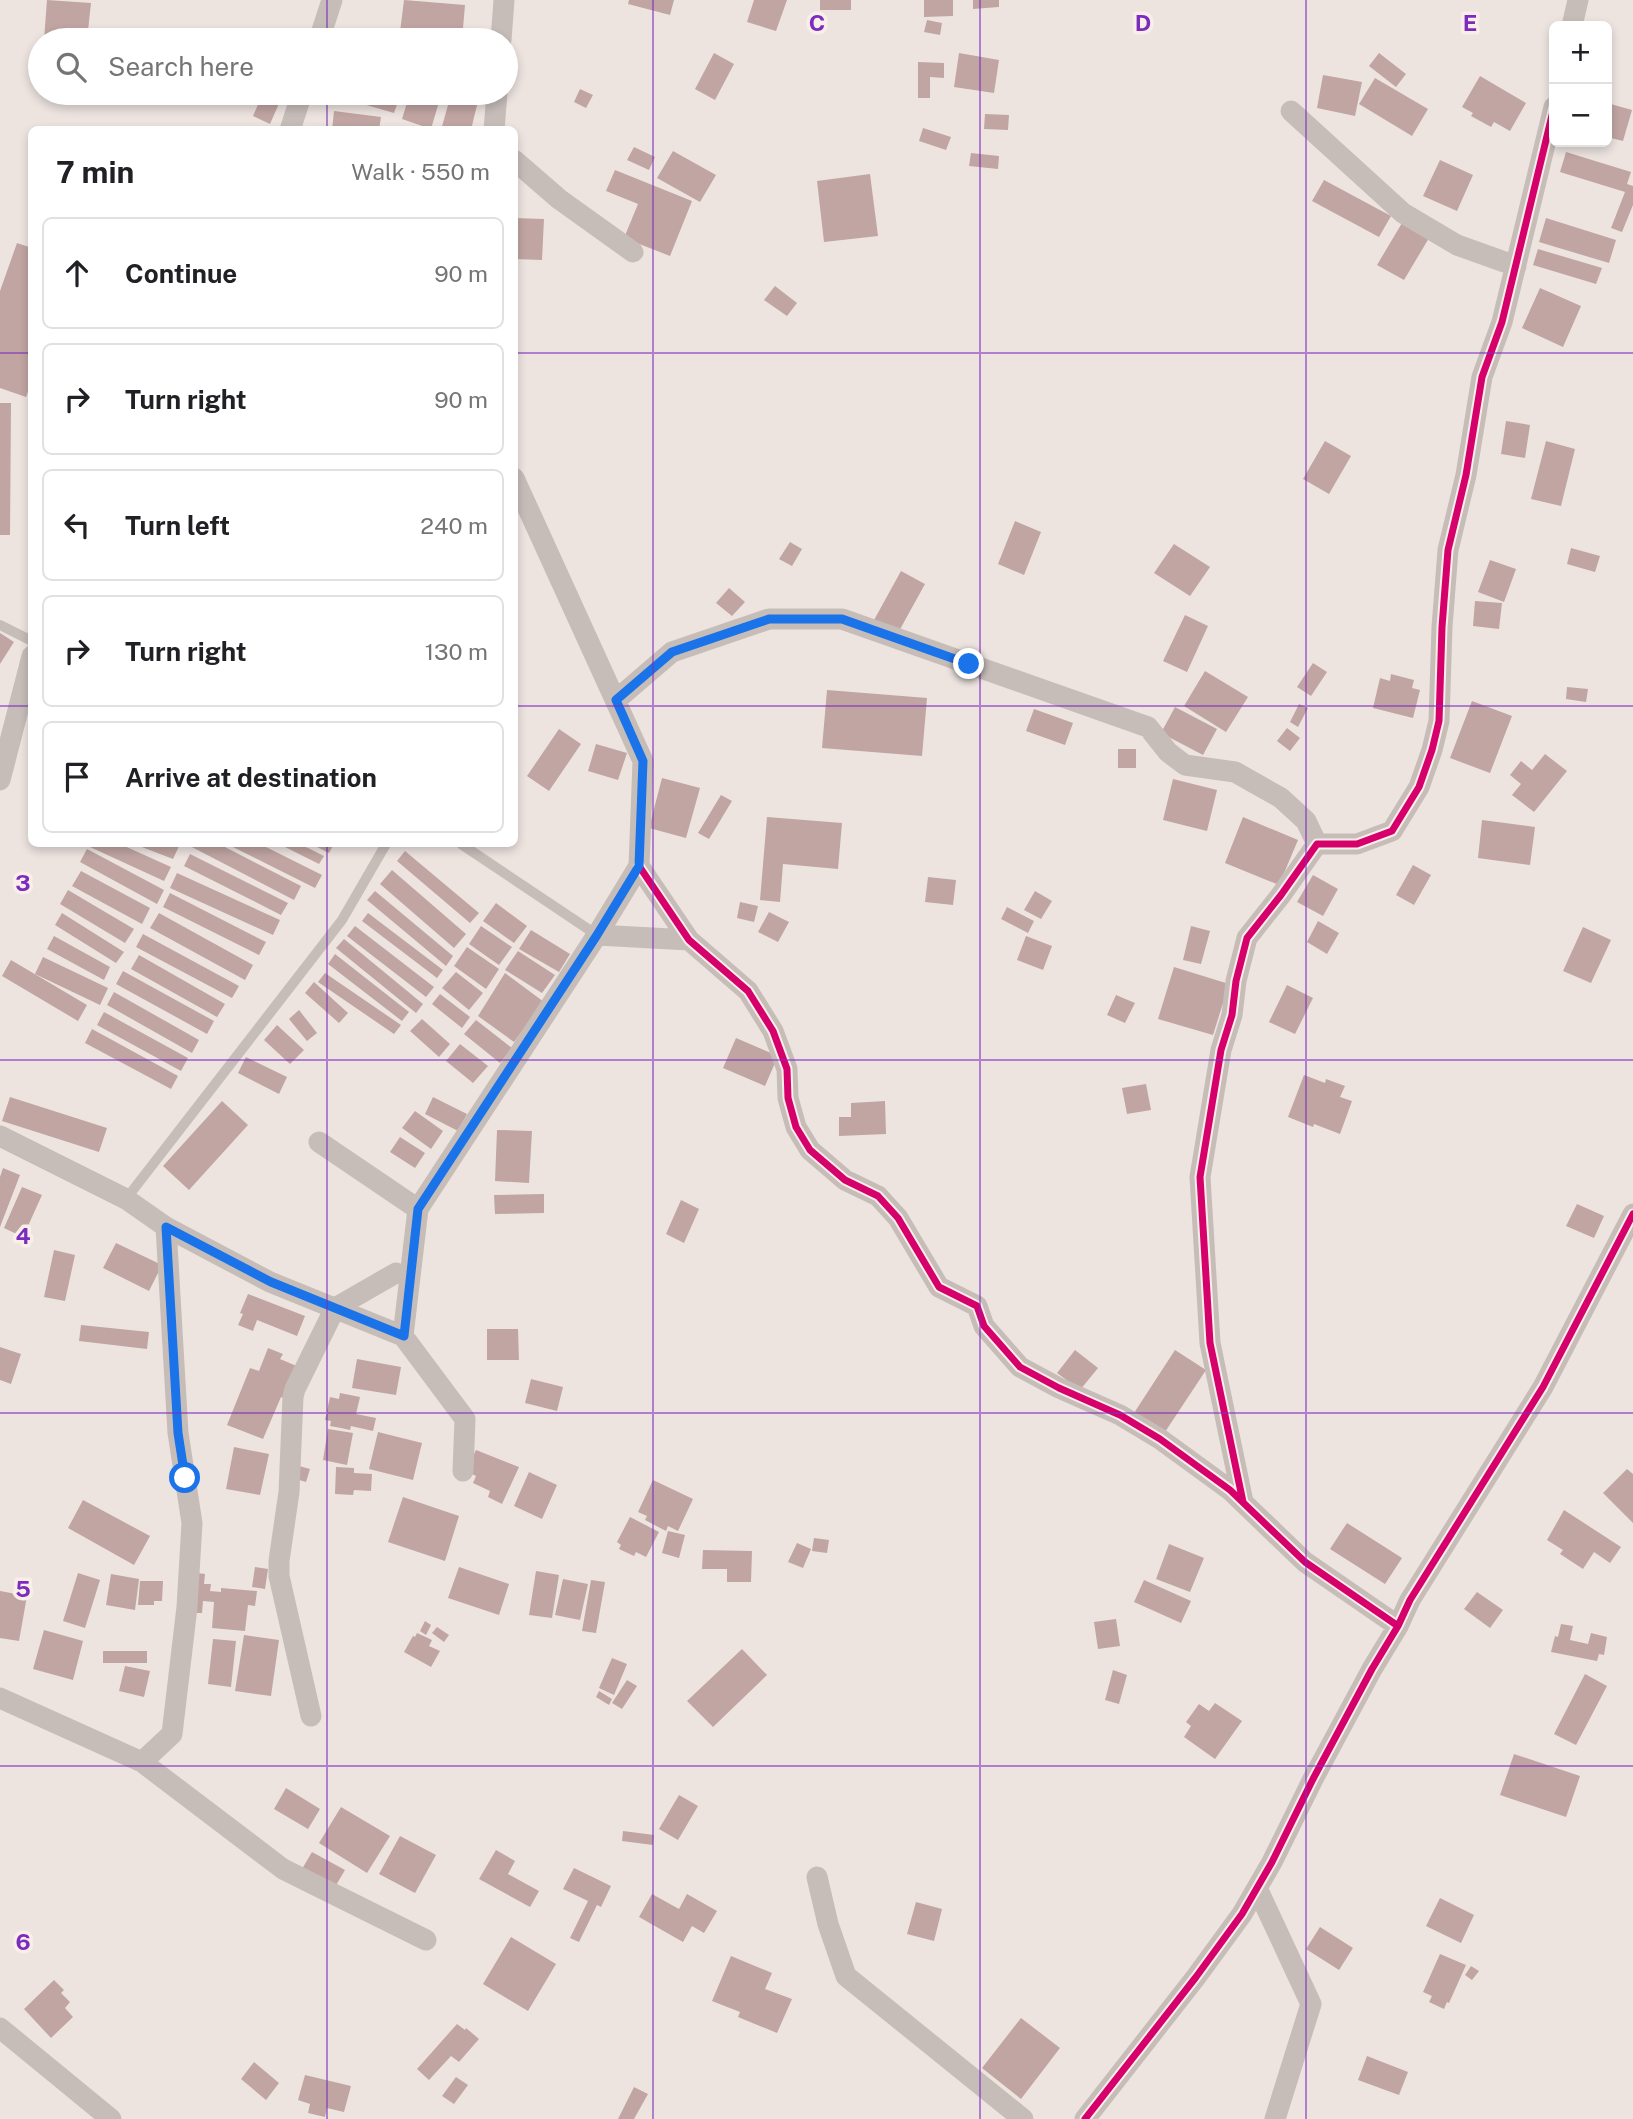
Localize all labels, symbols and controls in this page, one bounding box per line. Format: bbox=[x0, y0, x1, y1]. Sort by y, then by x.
text: C bbox=[809, 9, 825, 36]
text: D bbox=[1135, 9, 1151, 36]
text: E bbox=[1463, 9, 1477, 36]
map controls bbox=[1549, 21, 1612, 147]
button: + bbox=[1549, 21, 1612, 84]
search box bbox=[28, 28, 518, 105]
icon: search bbox=[52, 48, 90, 86]
text: Search here bbox=[108, 51, 254, 82]
button: − bbox=[1549, 84, 1612, 147]
text: 7 min bbox=[56, 154, 134, 190]
text: Walk · 550 m bbox=[351, 158, 490, 185]
icon: ahead bbox=[58, 254, 96, 292]
text: Continue bbox=[125, 258, 237, 289]
text: 90 m bbox=[434, 260, 488, 287]
icon: right bbox=[58, 380, 96, 418]
text: Turn right bbox=[125, 384, 247, 415]
text: 90 m bbox=[434, 386, 488, 413]
icon: left bbox=[58, 506, 96, 544]
text: Turn left bbox=[125, 510, 230, 541]
text: 240 m bbox=[420, 512, 488, 539]
icon: right bbox=[58, 632, 96, 670]
text: Turn right bbox=[125, 636, 247, 667]
text: 130 m bbox=[425, 638, 488, 665]
route end bbox=[953, 648, 984, 679]
icon: arrive bbox=[58, 758, 96, 796]
text: Arrive at destination bbox=[125, 762, 377, 793]
text: 3 bbox=[15, 869, 31, 896]
text: 4 bbox=[15, 1222, 31, 1249]
route start bbox=[169, 1462, 200, 1493]
text: 5 bbox=[15, 1575, 31, 1602]
text: 6 bbox=[15, 1928, 31, 1955]

